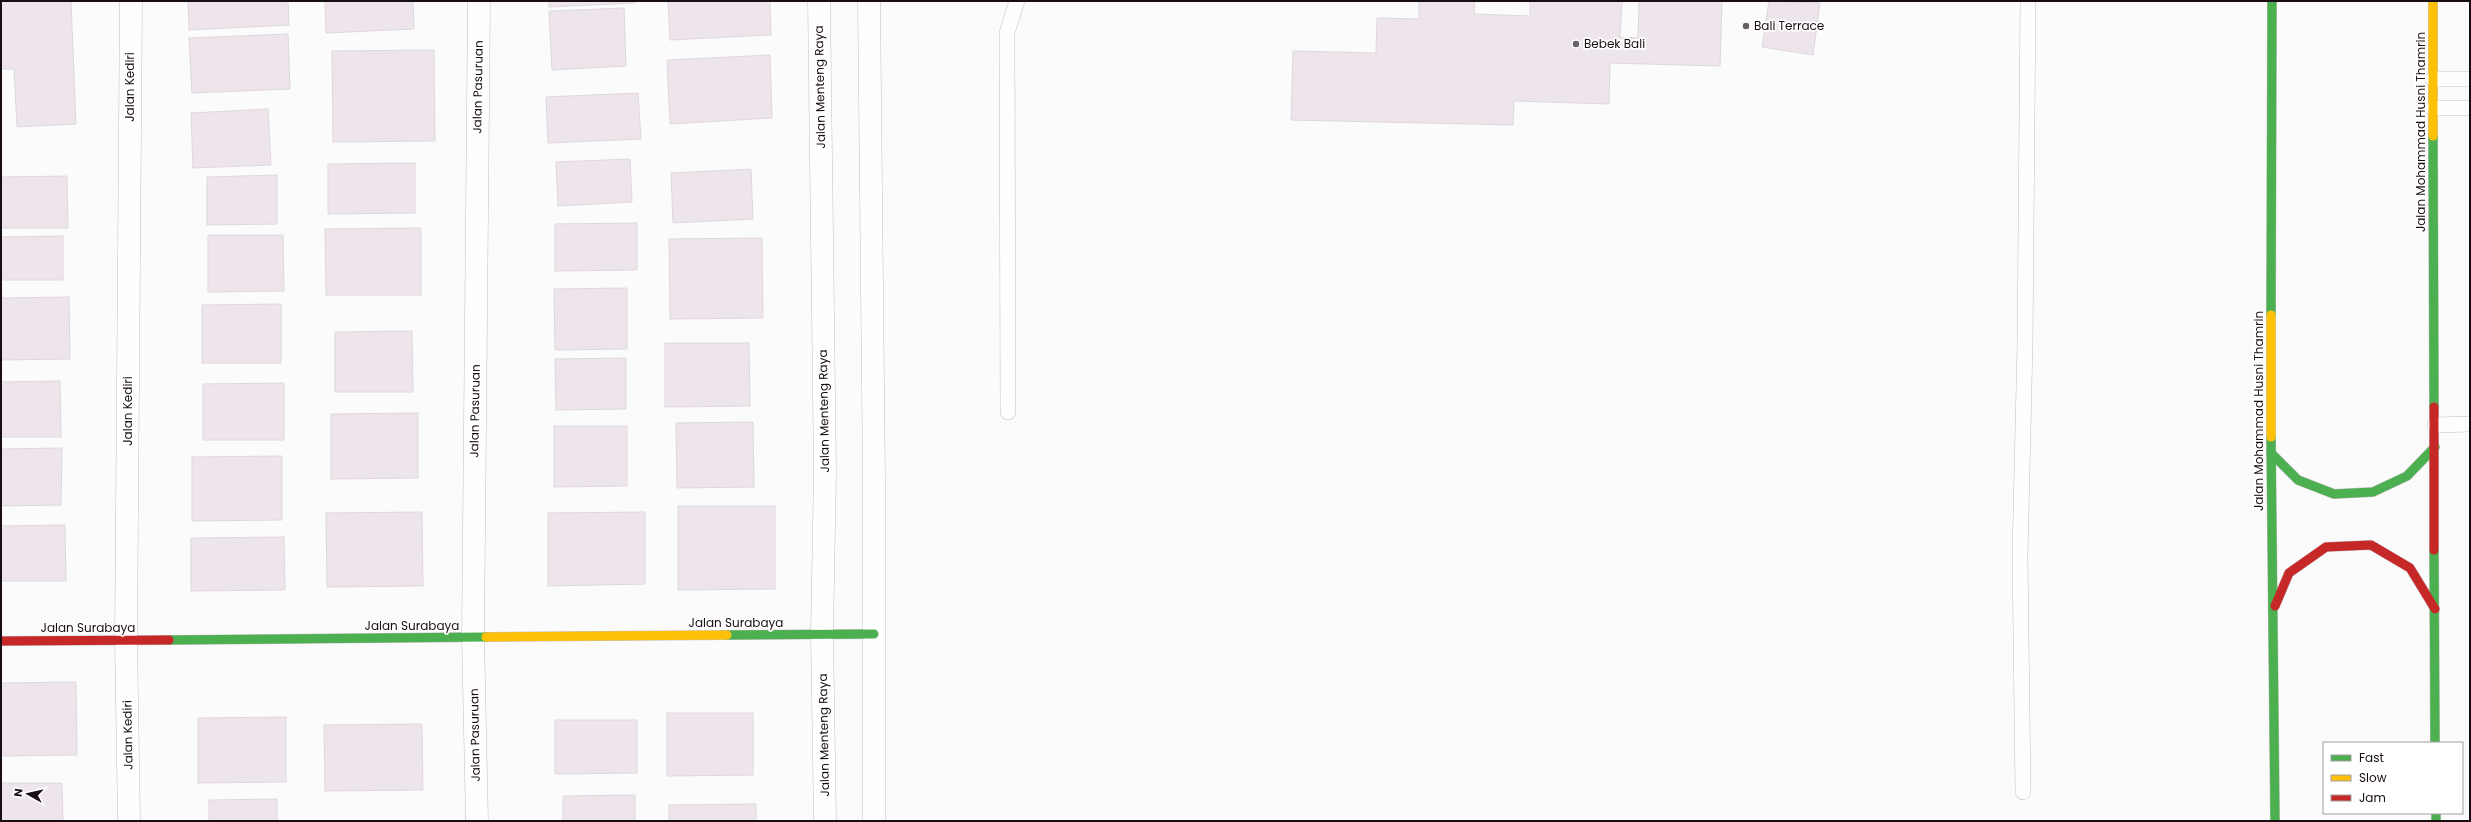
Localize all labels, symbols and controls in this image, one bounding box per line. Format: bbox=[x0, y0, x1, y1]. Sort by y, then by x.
place label: Bali Terrace bbox=[1754, 17, 1824, 34]
marker: Bali Terrace bbox=[1741, 21, 1751, 31]
street label: Jalan Menteng Raya bbox=[810, 25, 829, 149]
street label: Jalan Mohammad Husni Thamrin bbox=[2412, 32, 2429, 232]
place label: Bebek Bali bbox=[1584, 35, 1645, 52]
marker: Bebek Bali bbox=[1571, 39, 1581, 49]
street label: Jalan Pasuruan bbox=[468, 40, 487, 134]
street label: Jalan Kediri bbox=[121, 52, 138, 122]
street label: Jalan Mohammad Husni Thamrin bbox=[2250, 311, 2267, 511]
street label: Jalan Menteng Raya bbox=[814, 349, 833, 473]
street label: Jalan Pasuruan bbox=[465, 364, 484, 458]
street label: Jalan Kediri bbox=[119, 376, 136, 446]
street label: Jalan Surabaya bbox=[689, 614, 783, 631]
street label: Jalan Surabaya bbox=[365, 617, 459, 634]
street label: Jalan Surabaya bbox=[41, 619, 135, 636]
street label: Jalan Menteng Raya bbox=[814, 673, 833, 797]
street label: Jalan Pasuruan bbox=[465, 688, 484, 782]
street label: Jalan Kediri bbox=[118, 700, 137, 770]
legend bbox=[2323, 742, 2463, 814]
text: Fast bbox=[2359, 749, 2384, 766]
text: Slow bbox=[2359, 769, 2387, 786]
north arrow bbox=[8, 774, 48, 814]
text: N bbox=[10, 787, 27, 798]
text: Jam bbox=[2359, 789, 2386, 806]

